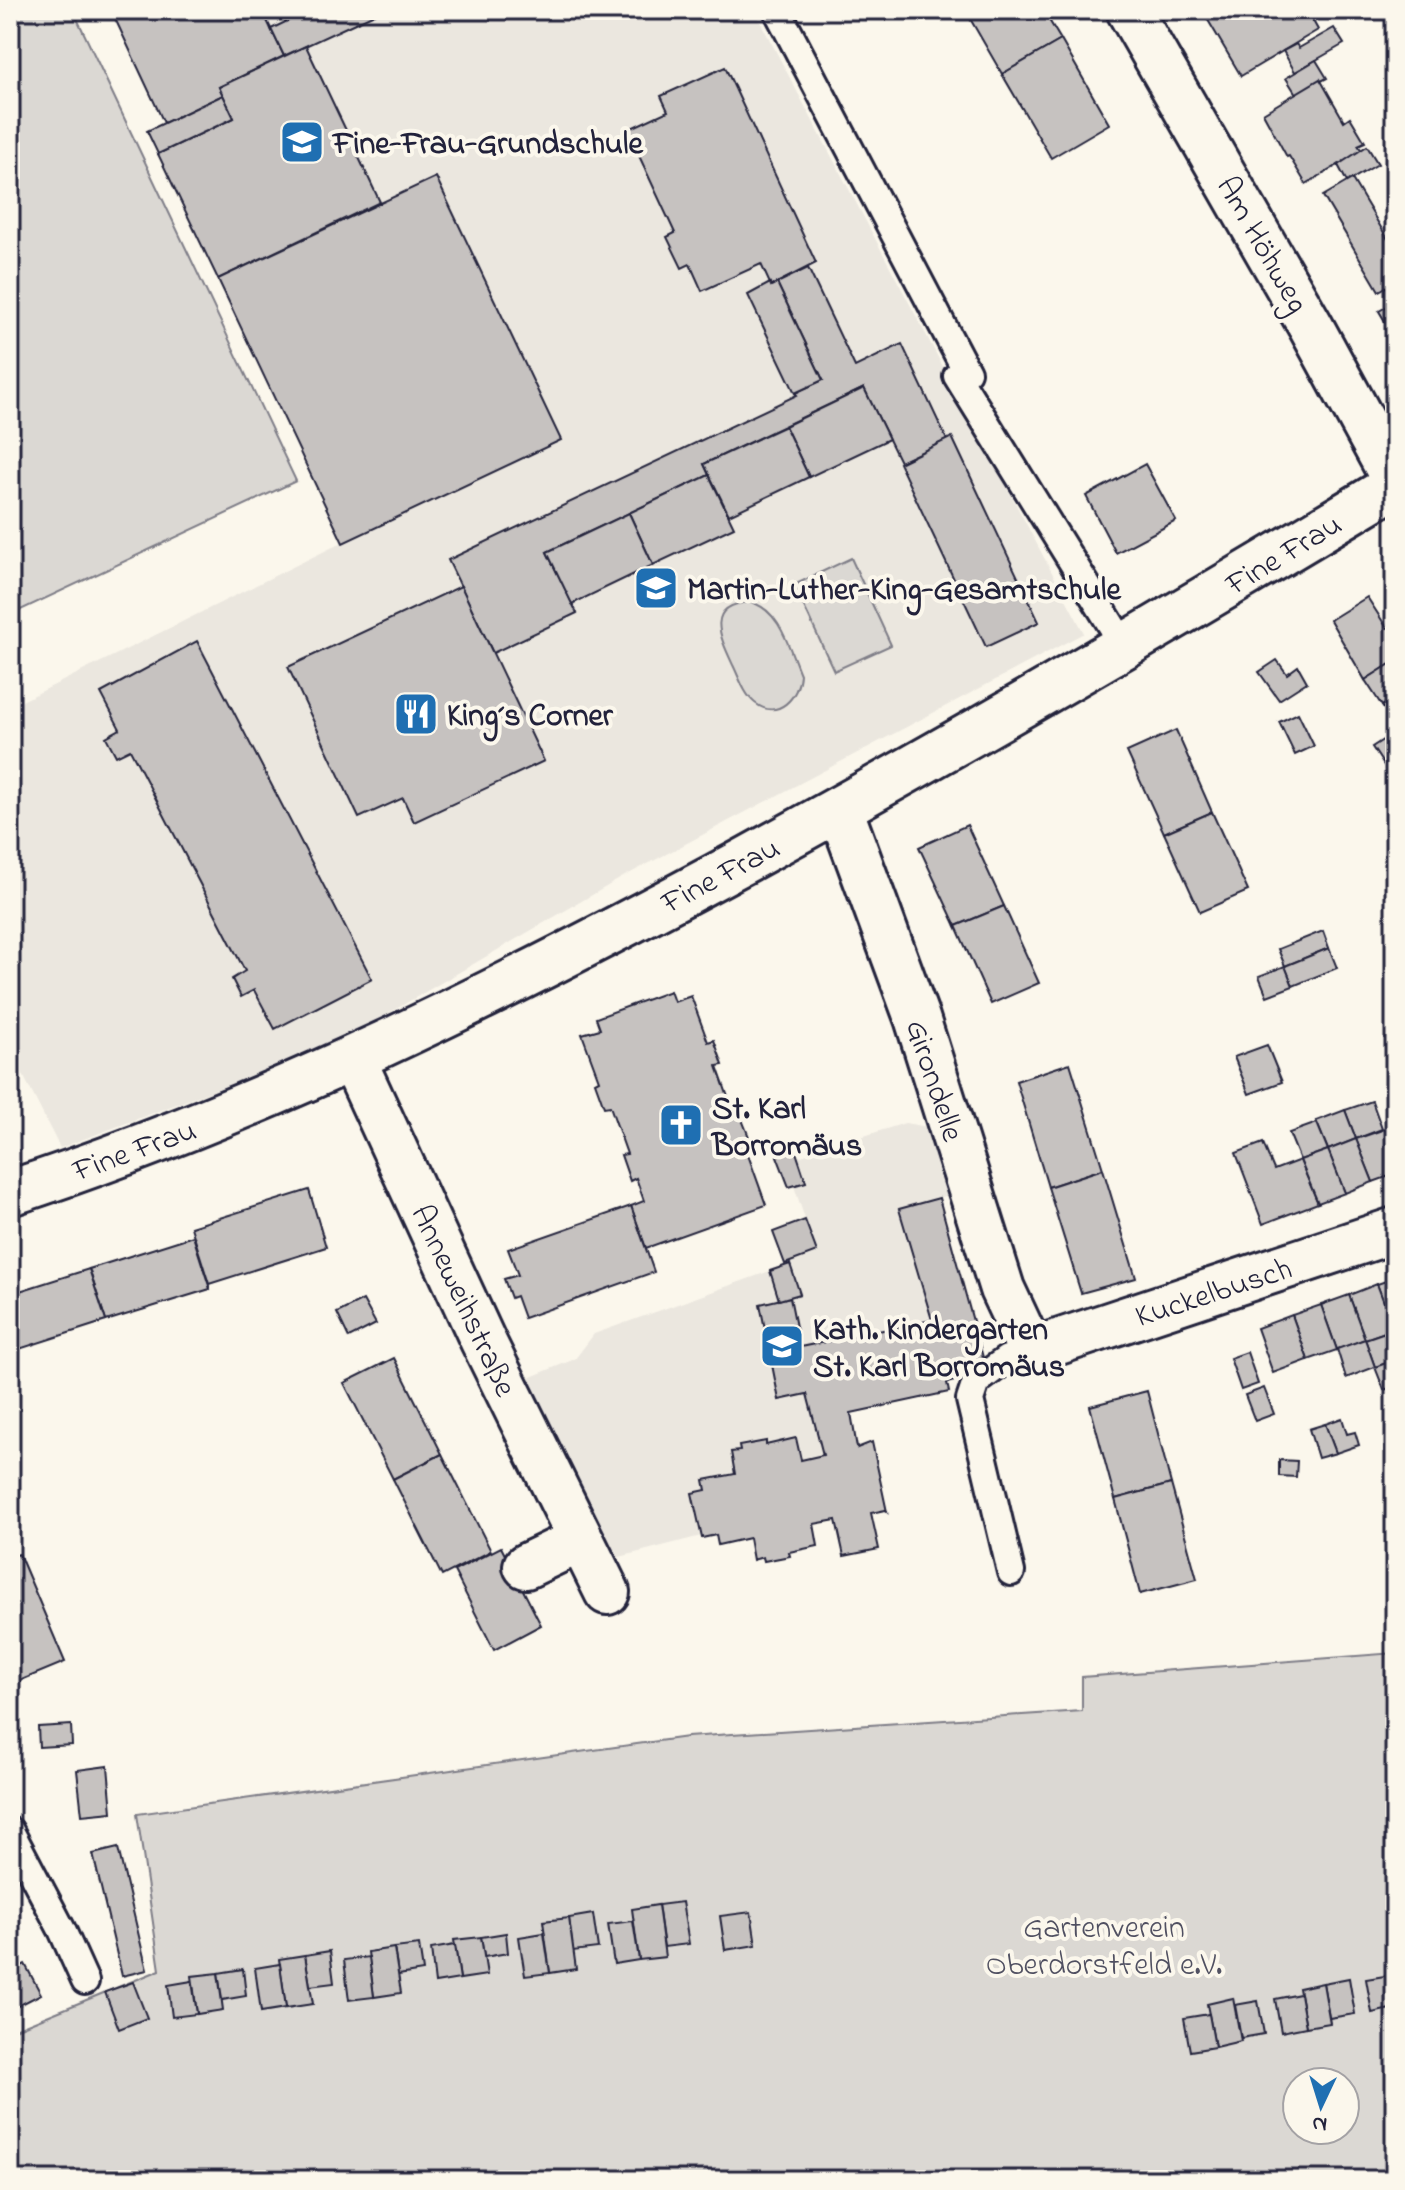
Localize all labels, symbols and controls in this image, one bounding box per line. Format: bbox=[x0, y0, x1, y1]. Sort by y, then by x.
school or university icon: Fine-Frau-Grundschule bbox=[278, 118, 326, 166]
place label: Fine-Frau-Grundschule bbox=[331, 122, 644, 169]
street label: Am Höhweg bbox=[1203, 168, 1319, 323]
street label: Fine Frau bbox=[1217, 503, 1352, 610]
school or university icon: Martin-Luther-King-Gesamtschule bbox=[632, 564, 680, 612]
place label: Martin-Luther-King-Gesamtschule bbox=[687, 568, 1122, 616]
restaurant icon: King´s Corner bbox=[392, 690, 440, 738]
place label: King´s Corner bbox=[447, 694, 614, 742]
street label: Fine Frau bbox=[653, 826, 789, 928]
street label: Girondelle bbox=[891, 1014, 975, 1149]
place label: St. Karl Borromäus bbox=[710, 1087, 862, 1171]
church icon: St. Karl Borromäus bbox=[657, 1101, 705, 1149]
street label: Fine Frau bbox=[66, 1108, 203, 1197]
street label: Anneweihstraße bbox=[397, 1198, 527, 1406]
street label: Kuckelbusch bbox=[1130, 1247, 1299, 1342]
place label: Kath. Kindergarten St. Karl Borromäus bbox=[813, 1308, 1065, 1392]
school or university icon: Kath. Kindergarten St. Karl Borromäus bbox=[758, 1322, 806, 1370]
park label: Gartenverein Oberdorstfeld e.V. bbox=[986, 1906, 1222, 1990]
north arrow bbox=[1281, 2066, 1361, 2146]
text: N bbox=[1311, 2106, 1328, 2139]

